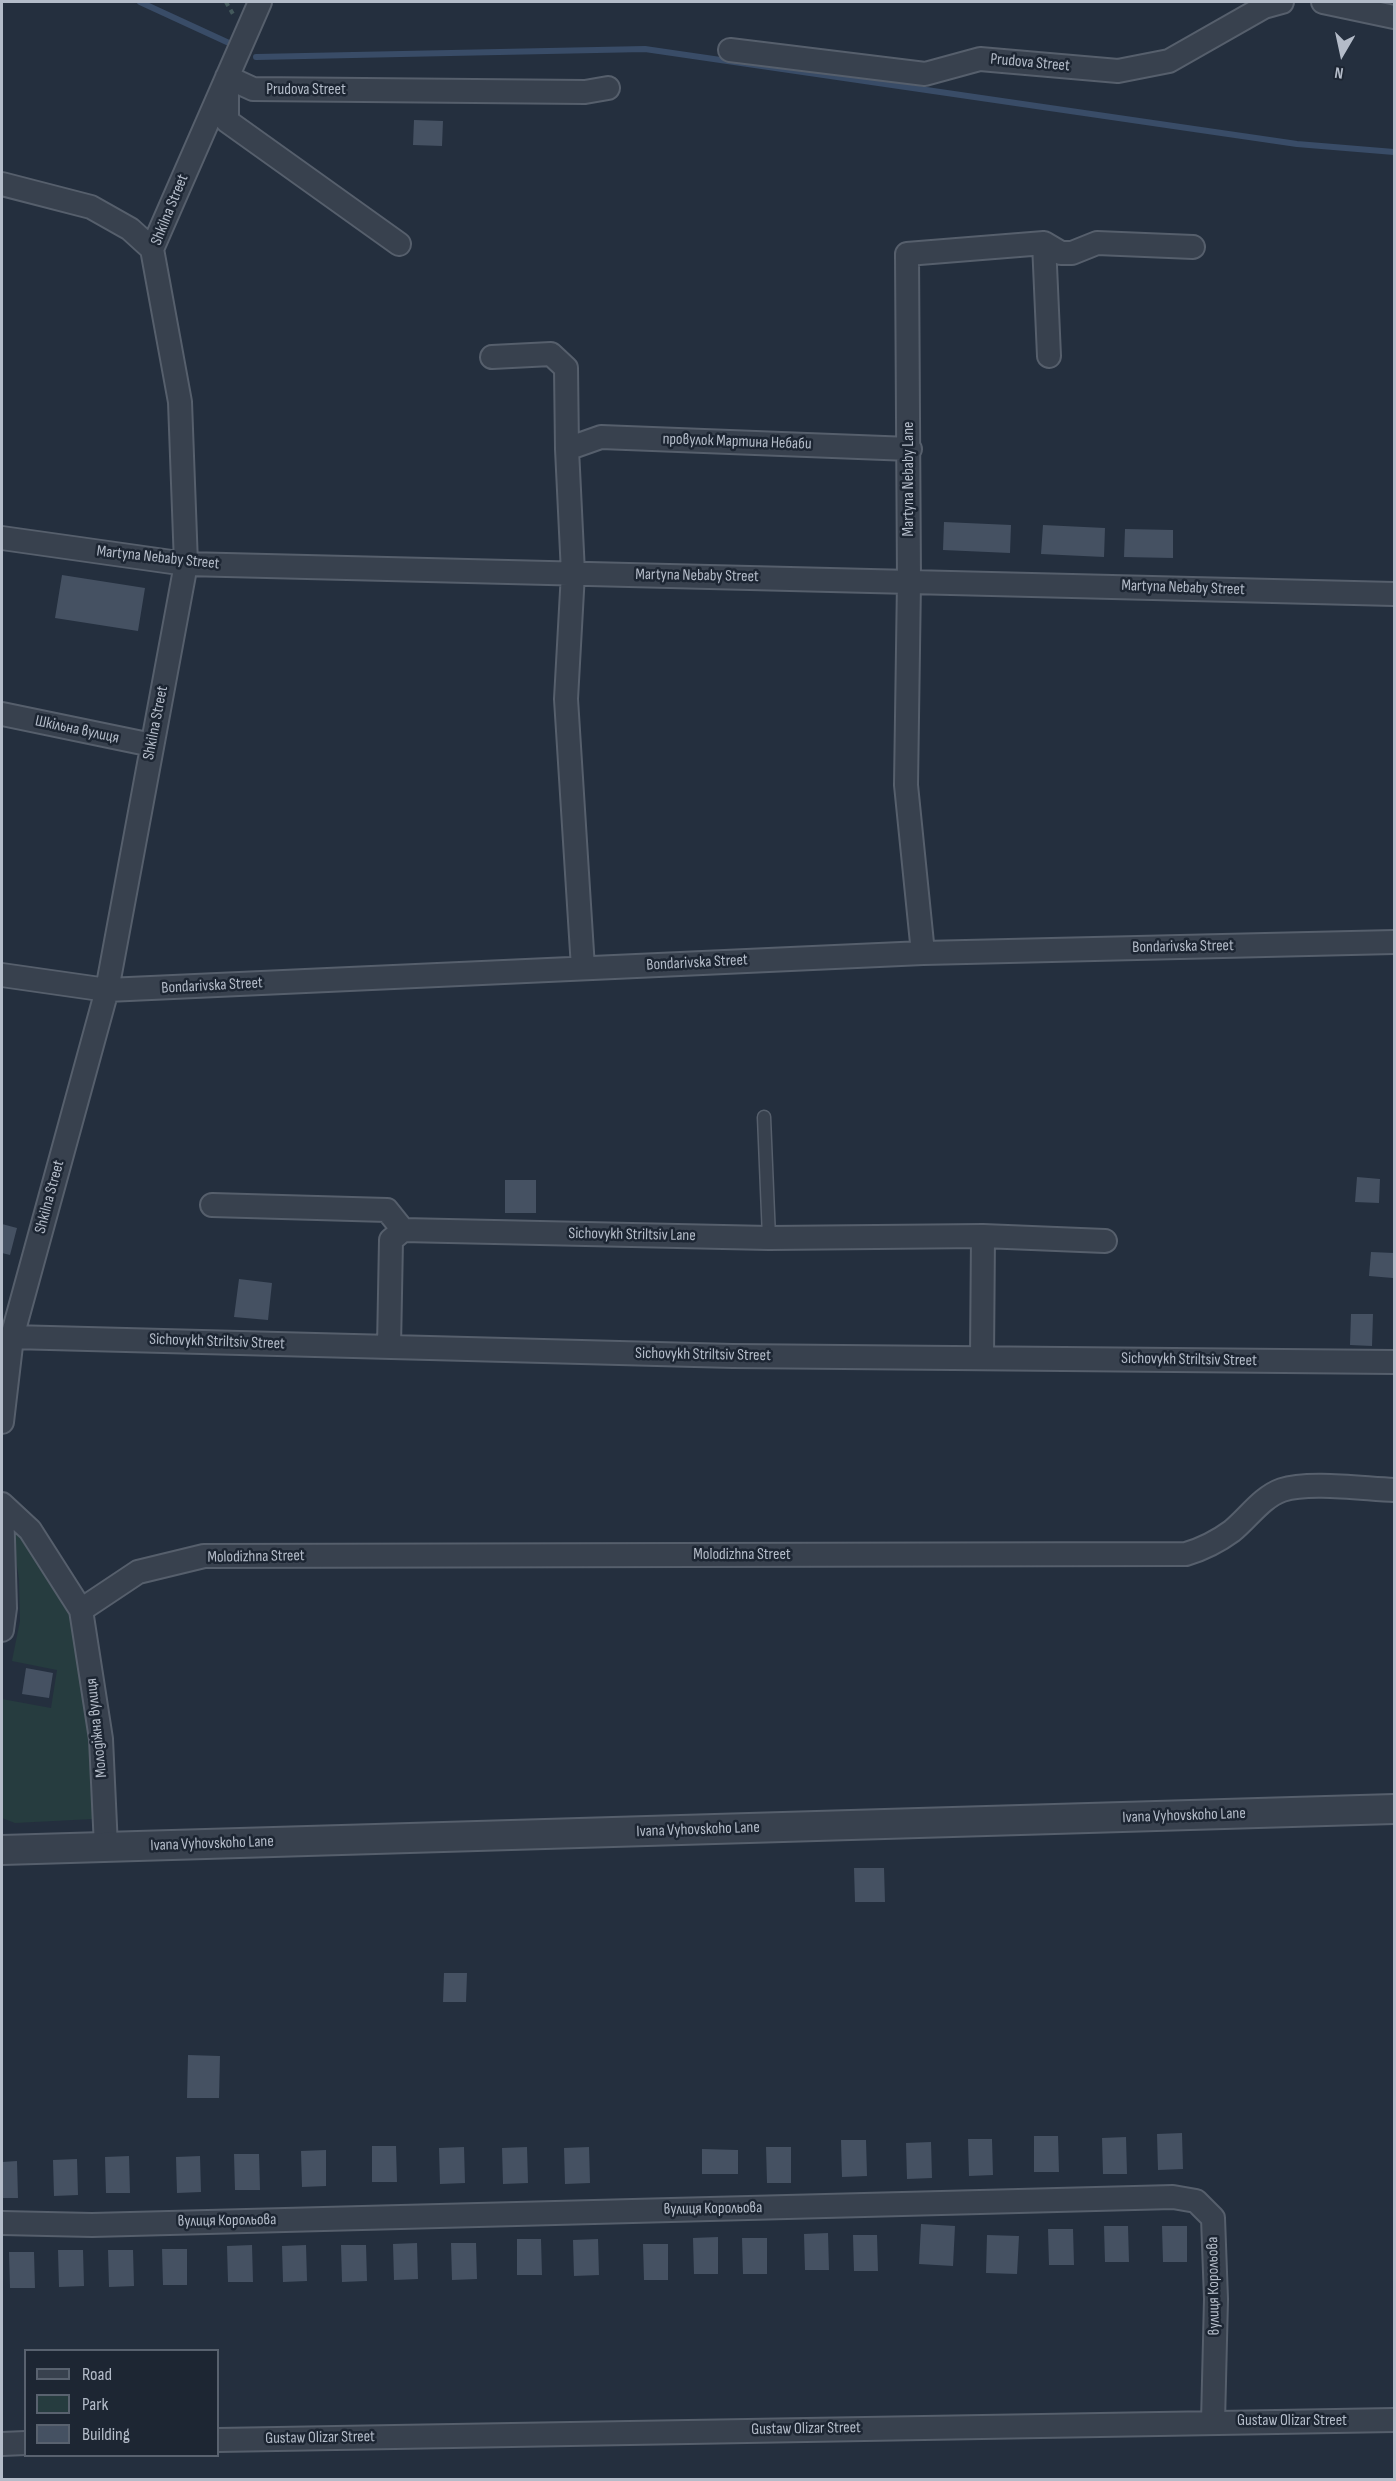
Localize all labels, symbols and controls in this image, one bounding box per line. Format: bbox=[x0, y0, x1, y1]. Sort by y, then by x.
north arrow bbox=[1312, 24, 1372, 84]
street label: Prudova Street bbox=[989, 50, 1071, 76]
text: N bbox=[1333, 62, 1345, 82]
street label: Prudova Street bbox=[266, 80, 346, 100]
street label: Shkilna Street bbox=[147, 172, 193, 248]
street label: Martyna Nebaby Lane bbox=[899, 421, 919, 537]
street label: провулок Мартина Небаби bbox=[662, 430, 812, 454]
street label: Martyna Nebaby Street bbox=[96, 542, 220, 574]
street label: Martyna Nebaby Street bbox=[635, 565, 759, 587]
street label: Martyna Nebaby Street bbox=[1121, 576, 1245, 600]
street label: Shkilna Street bbox=[139, 684, 173, 762]
street label: Шкільна вулиця bbox=[33, 712, 121, 748]
street label: Bondarivska Street bbox=[1132, 937, 1234, 957]
street label: Bondarivska Street bbox=[646, 951, 748, 975]
street label: Bondarivska Street bbox=[161, 974, 263, 998]
street label: Shkilna Street bbox=[31, 1158, 69, 1236]
street label: Sichovykh Striltsiv Lane bbox=[568, 1224, 696, 1246]
street label: Sichovykh Striltsiv Street bbox=[149, 1330, 285, 1354]
street label: Sichovykh Striltsiv Street bbox=[635, 1344, 771, 1366]
street label: Sichovykh Striltsiv Street bbox=[1121, 1349, 1257, 1371]
street label: Molodizhna Street bbox=[693, 1545, 791, 1565]
street label: Molodizhna Street bbox=[207, 1547, 305, 1567]
street label: Молодіжна вулиця bbox=[82, 1677, 112, 1779]
street label: Ivana Vyhovskoho Lane bbox=[1122, 1804, 1246, 1828]
street label: Ivana Vyhovskoho Lane bbox=[636, 1818, 760, 1842]
street label: Ivana Vyhovskoho Lane bbox=[150, 1832, 274, 1856]
street label: вулиця Корольова bbox=[664, 2199, 762, 2219]
street label: вулиця Корольова bbox=[178, 2211, 276, 2231]
street label: вулиця Корольова bbox=[1204, 2237, 1224, 2335]
legend bbox=[24, 2349, 219, 2457]
text: Road bbox=[82, 2364, 112, 2385]
text: Park bbox=[82, 2394, 108, 2415]
street label: Gustaw Olizar Street bbox=[1237, 2411, 1347, 2431]
street label: Gustaw Olizar Street bbox=[751, 2418, 861, 2440]
text: Building bbox=[82, 2424, 130, 2445]
street label: Gustaw Olizar Street bbox=[265, 2427, 375, 2449]

